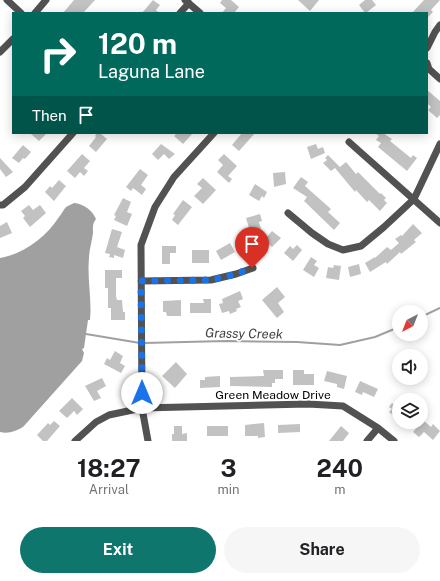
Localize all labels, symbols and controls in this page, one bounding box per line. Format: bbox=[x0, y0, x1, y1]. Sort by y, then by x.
text: 120 m bbox=[98, 27, 177, 60]
icon: right bbox=[32, 28, 84, 80]
text: Laguna Lane bbox=[98, 61, 205, 82]
icon: arrive bbox=[75, 104, 97, 126]
text: Then bbox=[32, 107, 67, 124]
pin bbox=[235, 227, 269, 268]
icon: arrive bbox=[241, 233, 263, 255]
north arrow bbox=[392, 305, 428, 341]
map controls bbox=[392, 305, 428, 429]
water label: Grassy Creek bbox=[205, 325, 283, 342]
button: sound bbox=[392, 349, 428, 385]
position arrow bbox=[121, 372, 163, 414]
street label: Green Meadow Drive bbox=[215, 388, 331, 402]
button: layers bbox=[392, 393, 428, 429]
text: 18:27 bbox=[77, 454, 141, 482]
text: 3 bbox=[221, 454, 237, 482]
text: 240 bbox=[317, 454, 363, 482]
text: Arrival bbox=[89, 482, 129, 497]
text: min bbox=[218, 482, 240, 497]
text: m bbox=[334, 482, 345, 497]
button: Exit bbox=[20, 527, 216, 573]
button: Share bbox=[224, 527, 420, 573]

